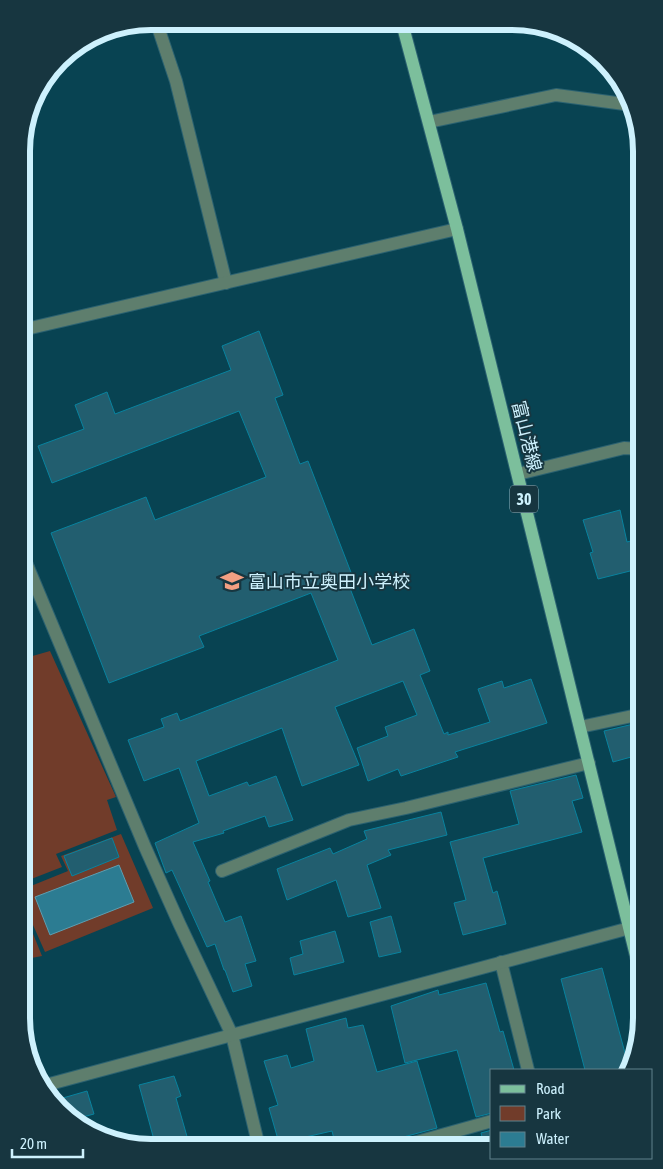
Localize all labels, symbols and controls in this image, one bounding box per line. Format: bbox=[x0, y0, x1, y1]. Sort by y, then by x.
street label: 富山港線 bbox=[508, 399, 546, 473]
road number: 30 bbox=[510, 486, 538, 512]
school or university icon: 富山市立奥田小学校 bbox=[219, 568, 245, 594]
place label: 富山市立奥田小学校 bbox=[248, 571, 410, 592]
legend bbox=[490, 1069, 653, 1159]
text: Road bbox=[536, 1080, 565, 1097]
text: Park bbox=[536, 1105, 561, 1122]
scale bar bbox=[12, 1126, 84, 1158]
text: Water bbox=[536, 1130, 569, 1147]
text: 20 m bbox=[20, 1135, 47, 1152]

